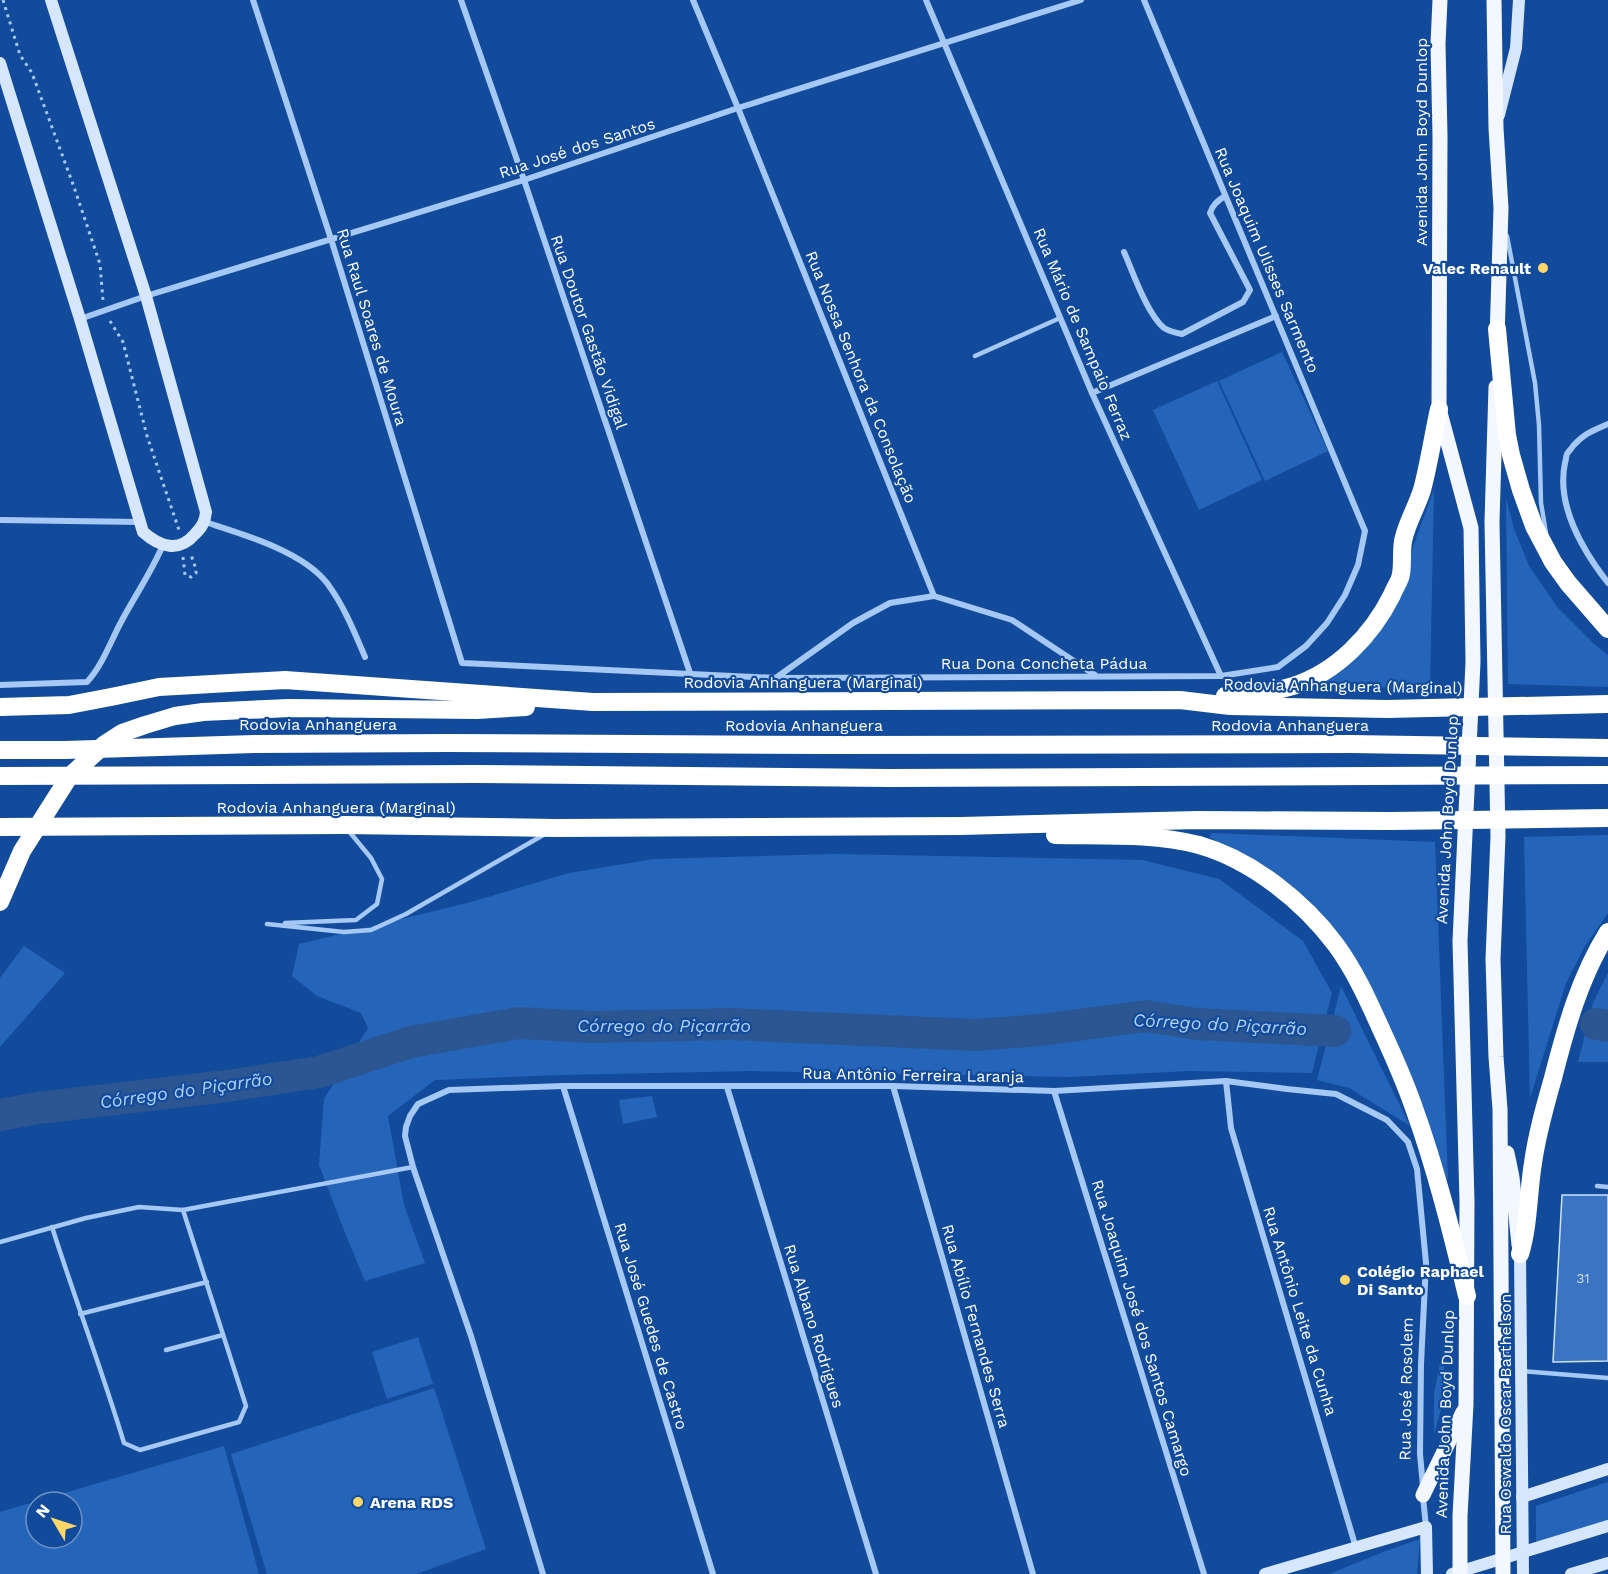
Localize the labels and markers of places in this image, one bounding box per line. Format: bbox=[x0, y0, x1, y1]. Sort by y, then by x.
place label: Valec Renault bbox=[1422, 259, 1531, 278]
marker: Valec Renault bbox=[1536, 261, 1550, 275]
place label: Colégio Raphael Di Santo bbox=[1357, 1262, 1484, 1299]
marker: Colégio Raphael Di Santo bbox=[1338, 1273, 1352, 1287]
place label: Arena RDS bbox=[370, 1493, 453, 1512]
marker: Arena RDS bbox=[351, 1495, 365, 1509]

